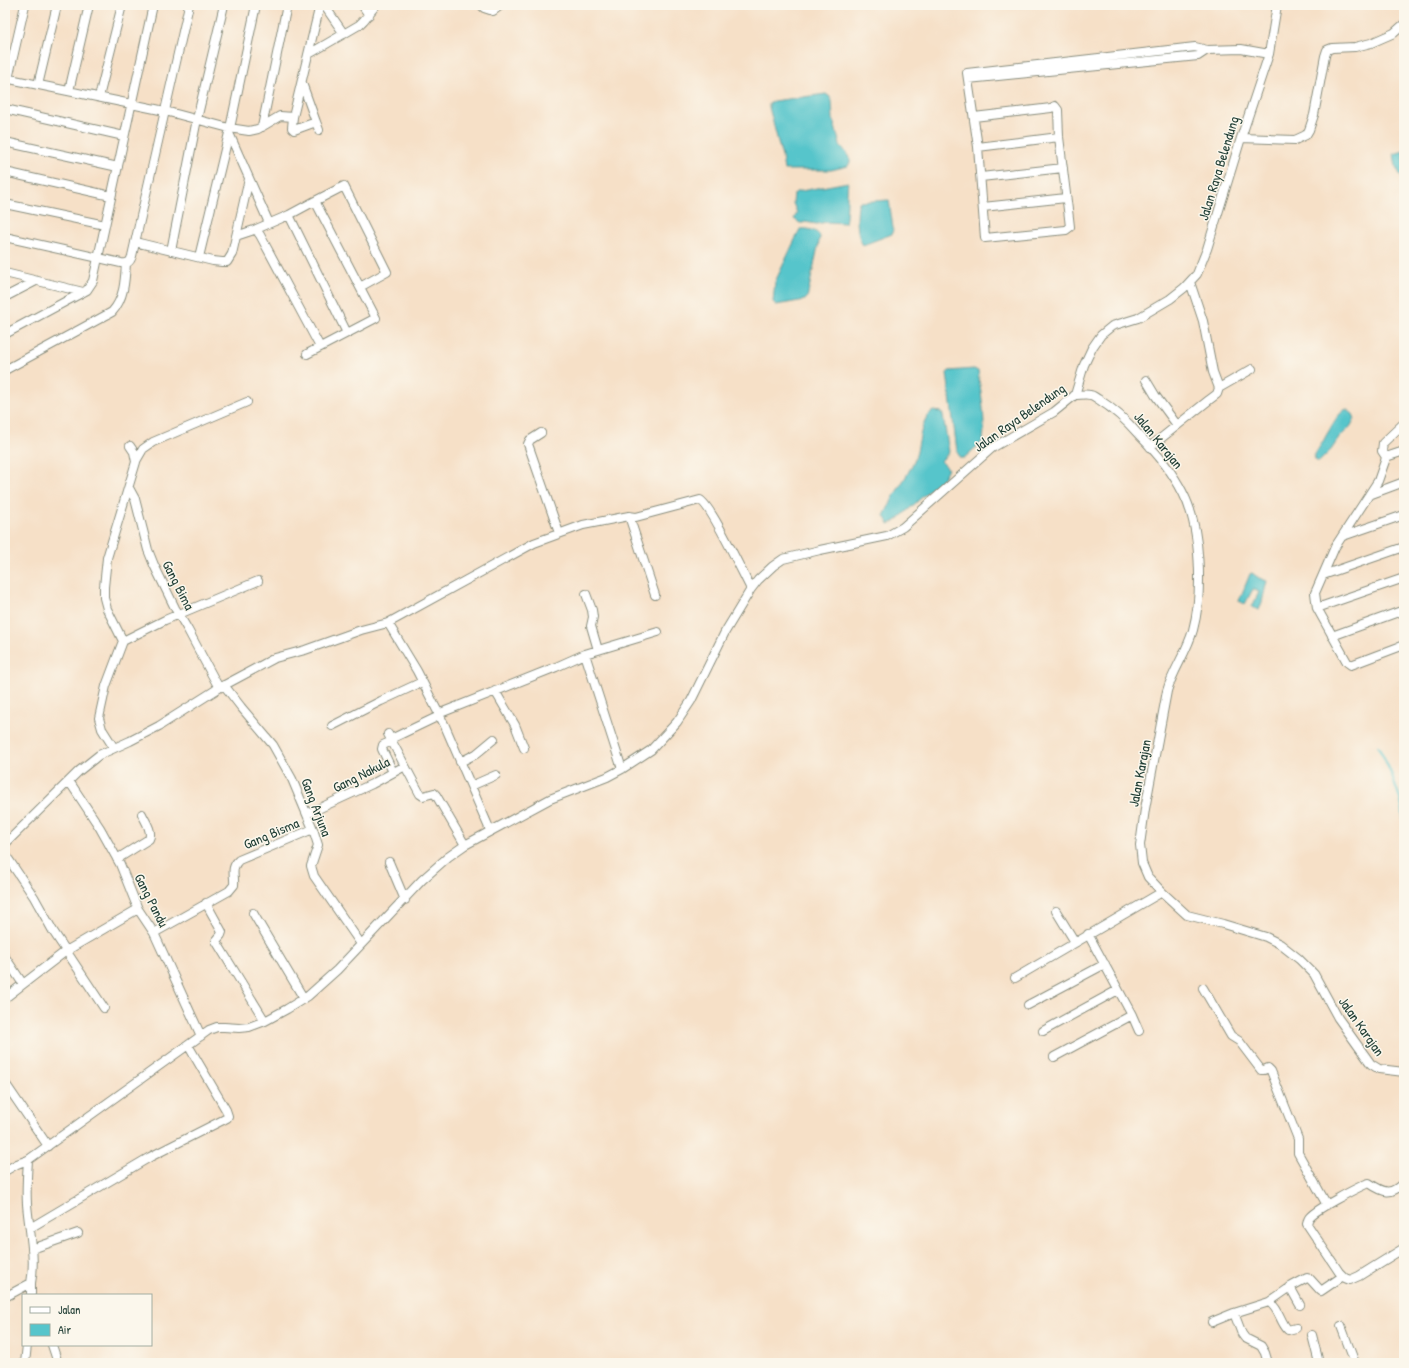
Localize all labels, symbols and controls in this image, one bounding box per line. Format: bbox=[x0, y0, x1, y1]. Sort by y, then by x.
street label: Jalan Raya Belendung bbox=[1193, 114, 1244, 223]
street label: Jalan Raya Belendung bbox=[969, 378, 1069, 457]
street label: Jalan Karajan bbox=[1129, 408, 1188, 473]
street label: Gang Bima bbox=[158, 557, 200, 614]
street label: Jalan Karajan bbox=[1123, 738, 1156, 808]
street label: Gang Nakula bbox=[329, 751, 394, 797]
street label: Gang Arjuna bbox=[296, 775, 337, 840]
street label: Gang Bisma bbox=[240, 813, 303, 854]
street label: Gang Pandu bbox=[130, 870, 174, 931]
street label: Jalan Karajan bbox=[1334, 993, 1389, 1060]
legend bbox=[22, 1294, 152, 1346]
text: Jalan bbox=[58, 1301, 80, 1318]
text: Air bbox=[58, 1321, 72, 1338]

